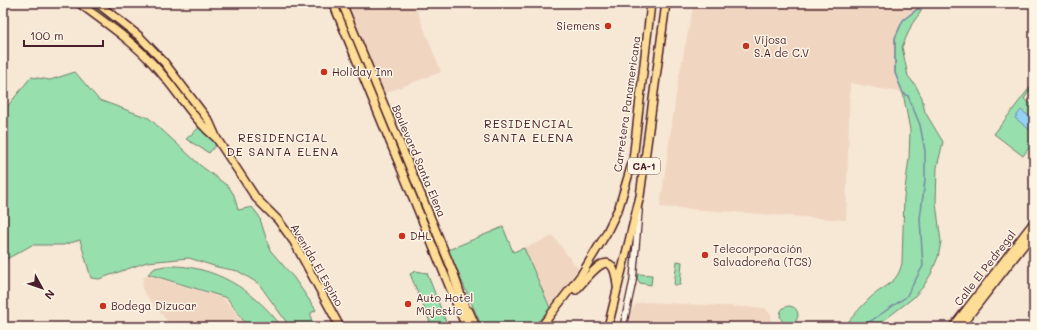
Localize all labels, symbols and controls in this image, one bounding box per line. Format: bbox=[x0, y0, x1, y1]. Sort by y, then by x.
place label: Siemens bbox=[557, 18, 600, 33]
marker: Siemens bbox=[603, 21, 613, 31]
scale bar bbox=[24, 22, 103, 48]
text: 100 m bbox=[30, 27, 64, 43]
place label: Vijosa S.A de C.V bbox=[754, 32, 809, 60]
street label: Carretera Panamericana bbox=[610, 35, 644, 173]
marker: Vijosa S.A de C.V bbox=[741, 41, 751, 51]
place label: Holiday Inn bbox=[332, 64, 393, 79]
marker: Holiday Inn bbox=[319, 67, 329, 77]
street label: Boulevard Santa Elena bbox=[389, 102, 450, 219]
district label: RESIDENCIAL SANTA ELENA bbox=[484, 115, 574, 145]
district label: RESIDENCIAL DE SANTA ELENA bbox=[227, 129, 339, 159]
road number: CA-1 bbox=[628, 158, 660, 174]
street label: Avenida El Espino bbox=[288, 221, 347, 309]
street label: Calle El Pedregal bbox=[950, 227, 1019, 309]
place label: DHL bbox=[410, 228, 431, 243]
marker: DHL bbox=[397, 231, 407, 241]
place label: Telecorporación Salvadoreña (TCS) bbox=[713, 241, 812, 269]
marker: Telecorporación Salvadoreña (TCS) bbox=[700, 250, 710, 260]
north arrow bbox=[22, 268, 62, 308]
text: N bbox=[42, 287, 58, 303]
place label: Auto Hotel Majestic bbox=[416, 290, 473, 318]
place label: Bodega Dizucar bbox=[111, 298, 197, 313]
marker: Auto Hotel Majestic bbox=[403, 299, 413, 309]
marker: Bodega Dizucar bbox=[98, 301, 108, 311]

